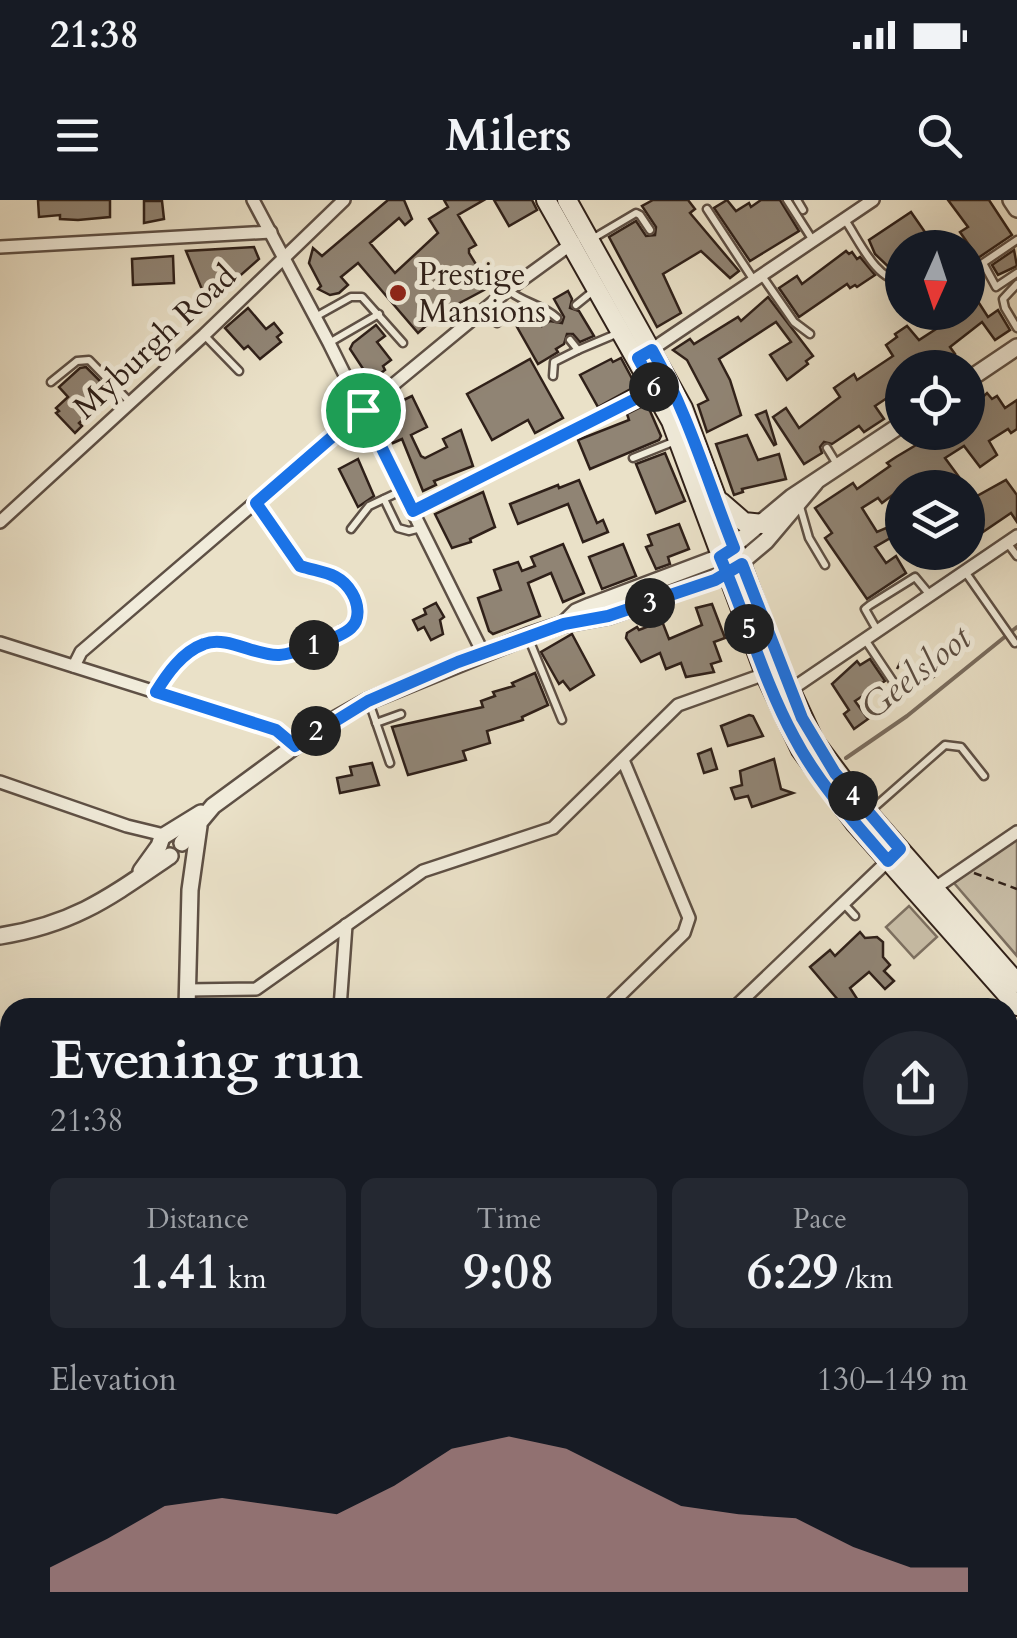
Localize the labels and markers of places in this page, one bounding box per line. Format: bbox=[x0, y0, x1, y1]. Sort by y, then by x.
place label: Prestige Mansions bbox=[418, 253, 546, 334]
marker: Prestige Mansions bbox=[387, 282, 409, 304]
pin: 6 bbox=[629, 362, 679, 412]
pin bbox=[321, 368, 406, 453]
pin: 3 bbox=[625, 578, 675, 628]
pin: 5 bbox=[724, 604, 774, 654]
pin: 1 bbox=[289, 620, 339, 670]
pin: 2 bbox=[291, 706, 341, 756]
pin: 4 bbox=[828, 771, 878, 821]

